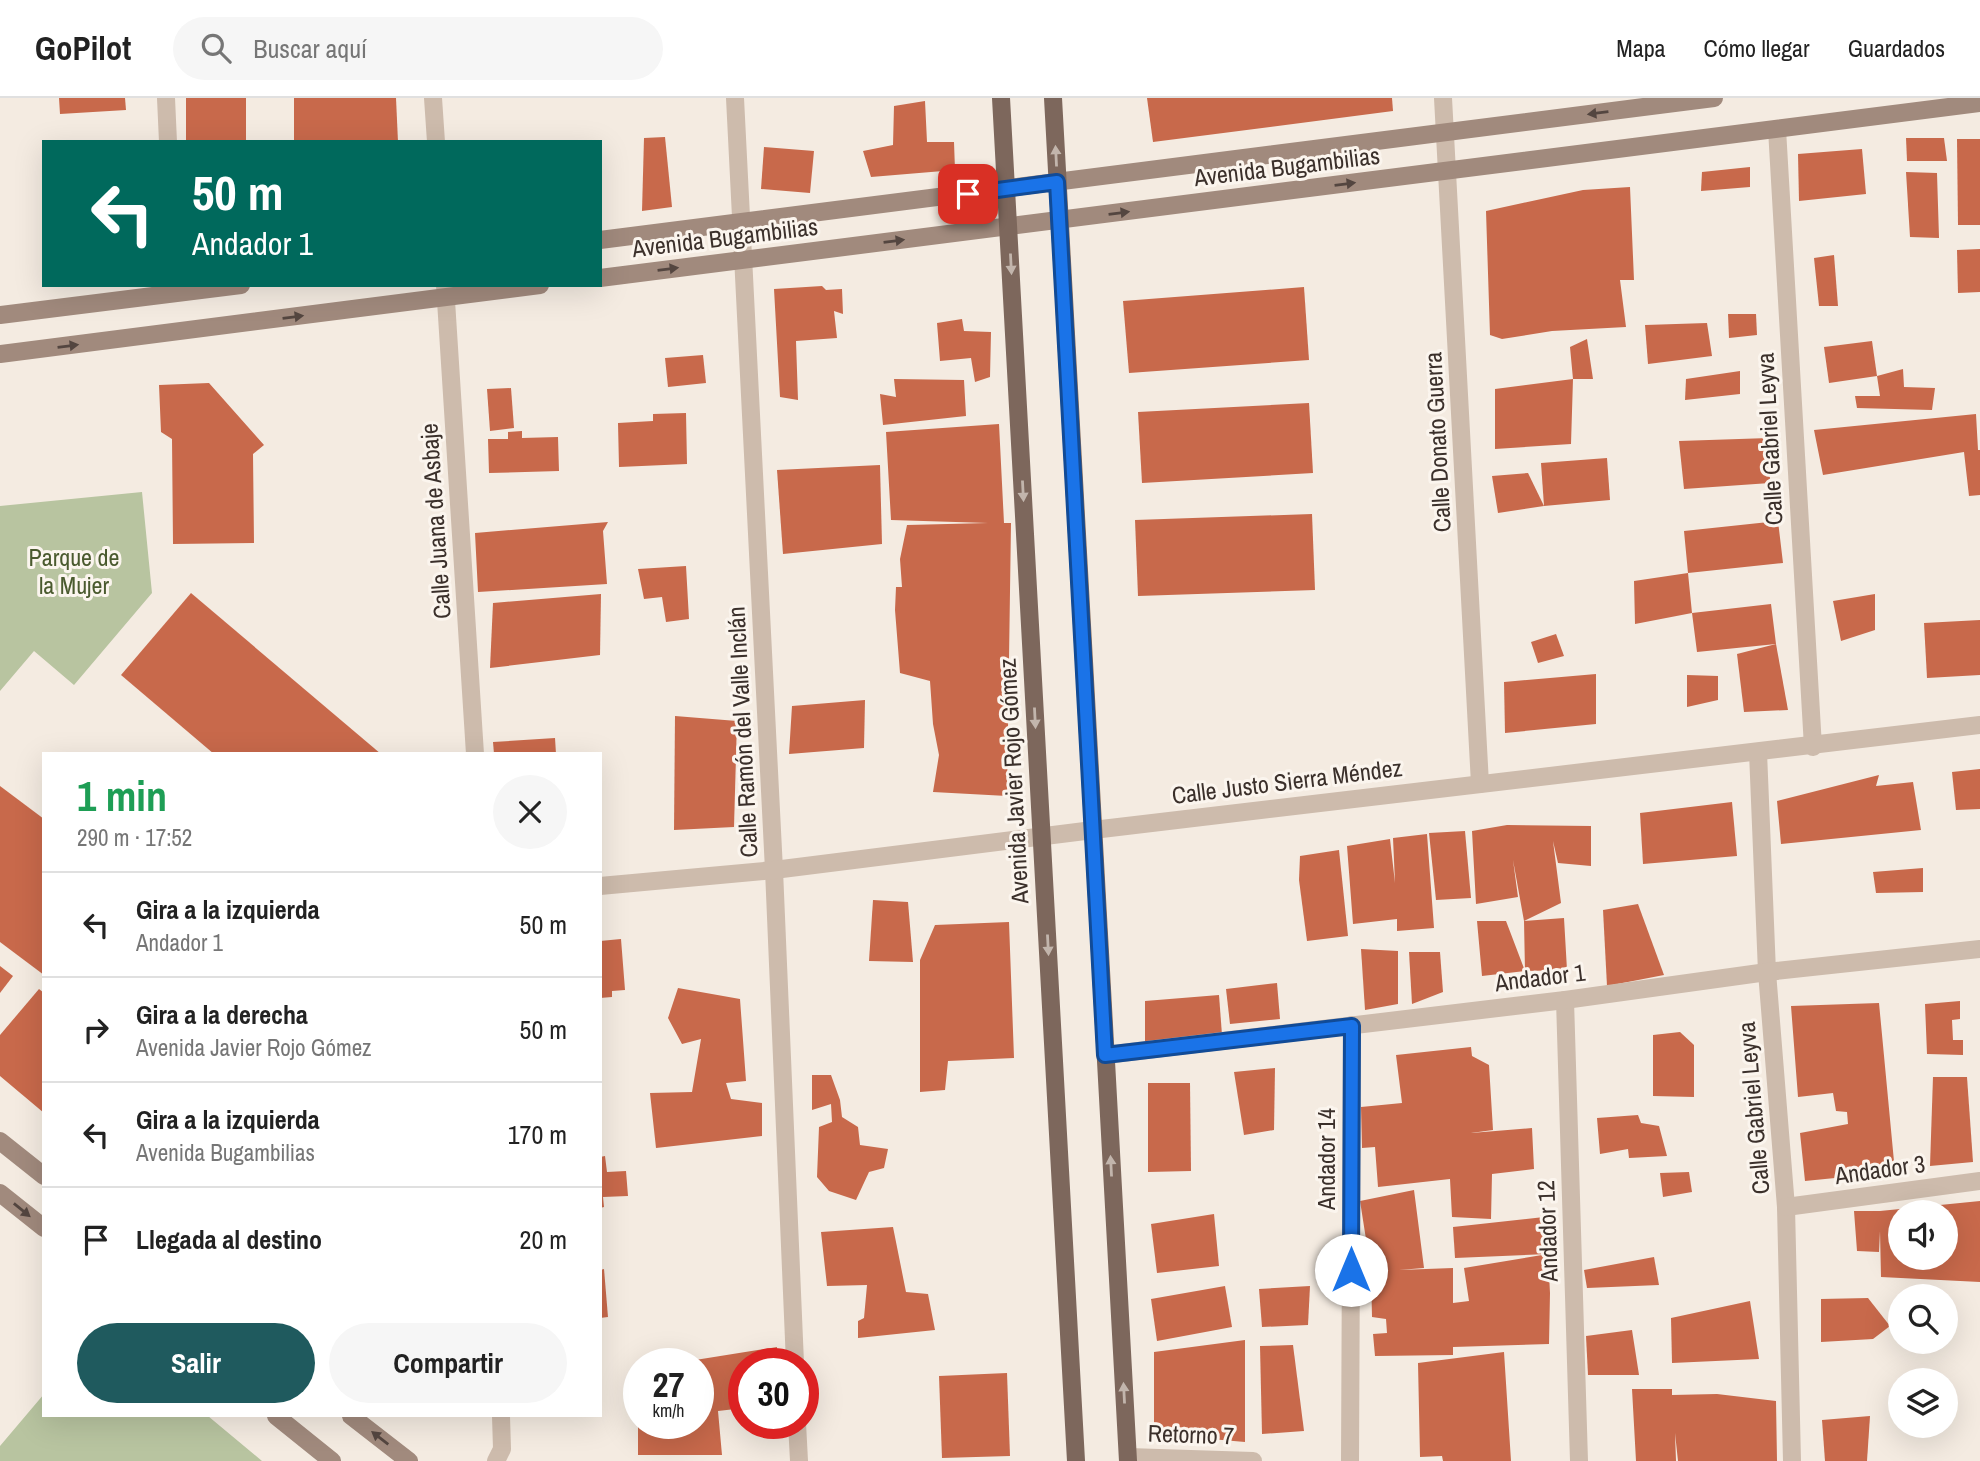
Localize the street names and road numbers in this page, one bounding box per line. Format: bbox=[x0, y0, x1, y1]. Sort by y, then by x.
street label: Avenida Bugambilias bbox=[1191, 139, 1382, 193]
street label: Avenida Bugambilias bbox=[629, 210, 820, 264]
street label: Calle Donato Guerra bbox=[1416, 351, 1458, 533]
street label: Calle Gabriel Leyva bbox=[1748, 352, 1790, 526]
street label: Calle Juana de Asbaje bbox=[412, 422, 458, 620]
street label: Calle Ramón del Valle Inclán bbox=[719, 606, 765, 858]
street label: Avenida Javier Rojo Gómez bbox=[991, 657, 1035, 906]
street label: Calle Justo Sierra Méndez bbox=[1170, 751, 1404, 811]
street label: Andador 1 bbox=[1492, 956, 1587, 999]
street label: Calle Gabriel Leyva bbox=[1730, 1021, 1776, 1196]
street label: Andador 14 bbox=[1310, 1108, 1342, 1211]
street label: Andador 3 bbox=[1832, 1147, 1927, 1191]
street label: Andador 12 bbox=[1529, 1180, 1565, 1283]
street label: Retorno 7 bbox=[1147, 1417, 1235, 1452]

